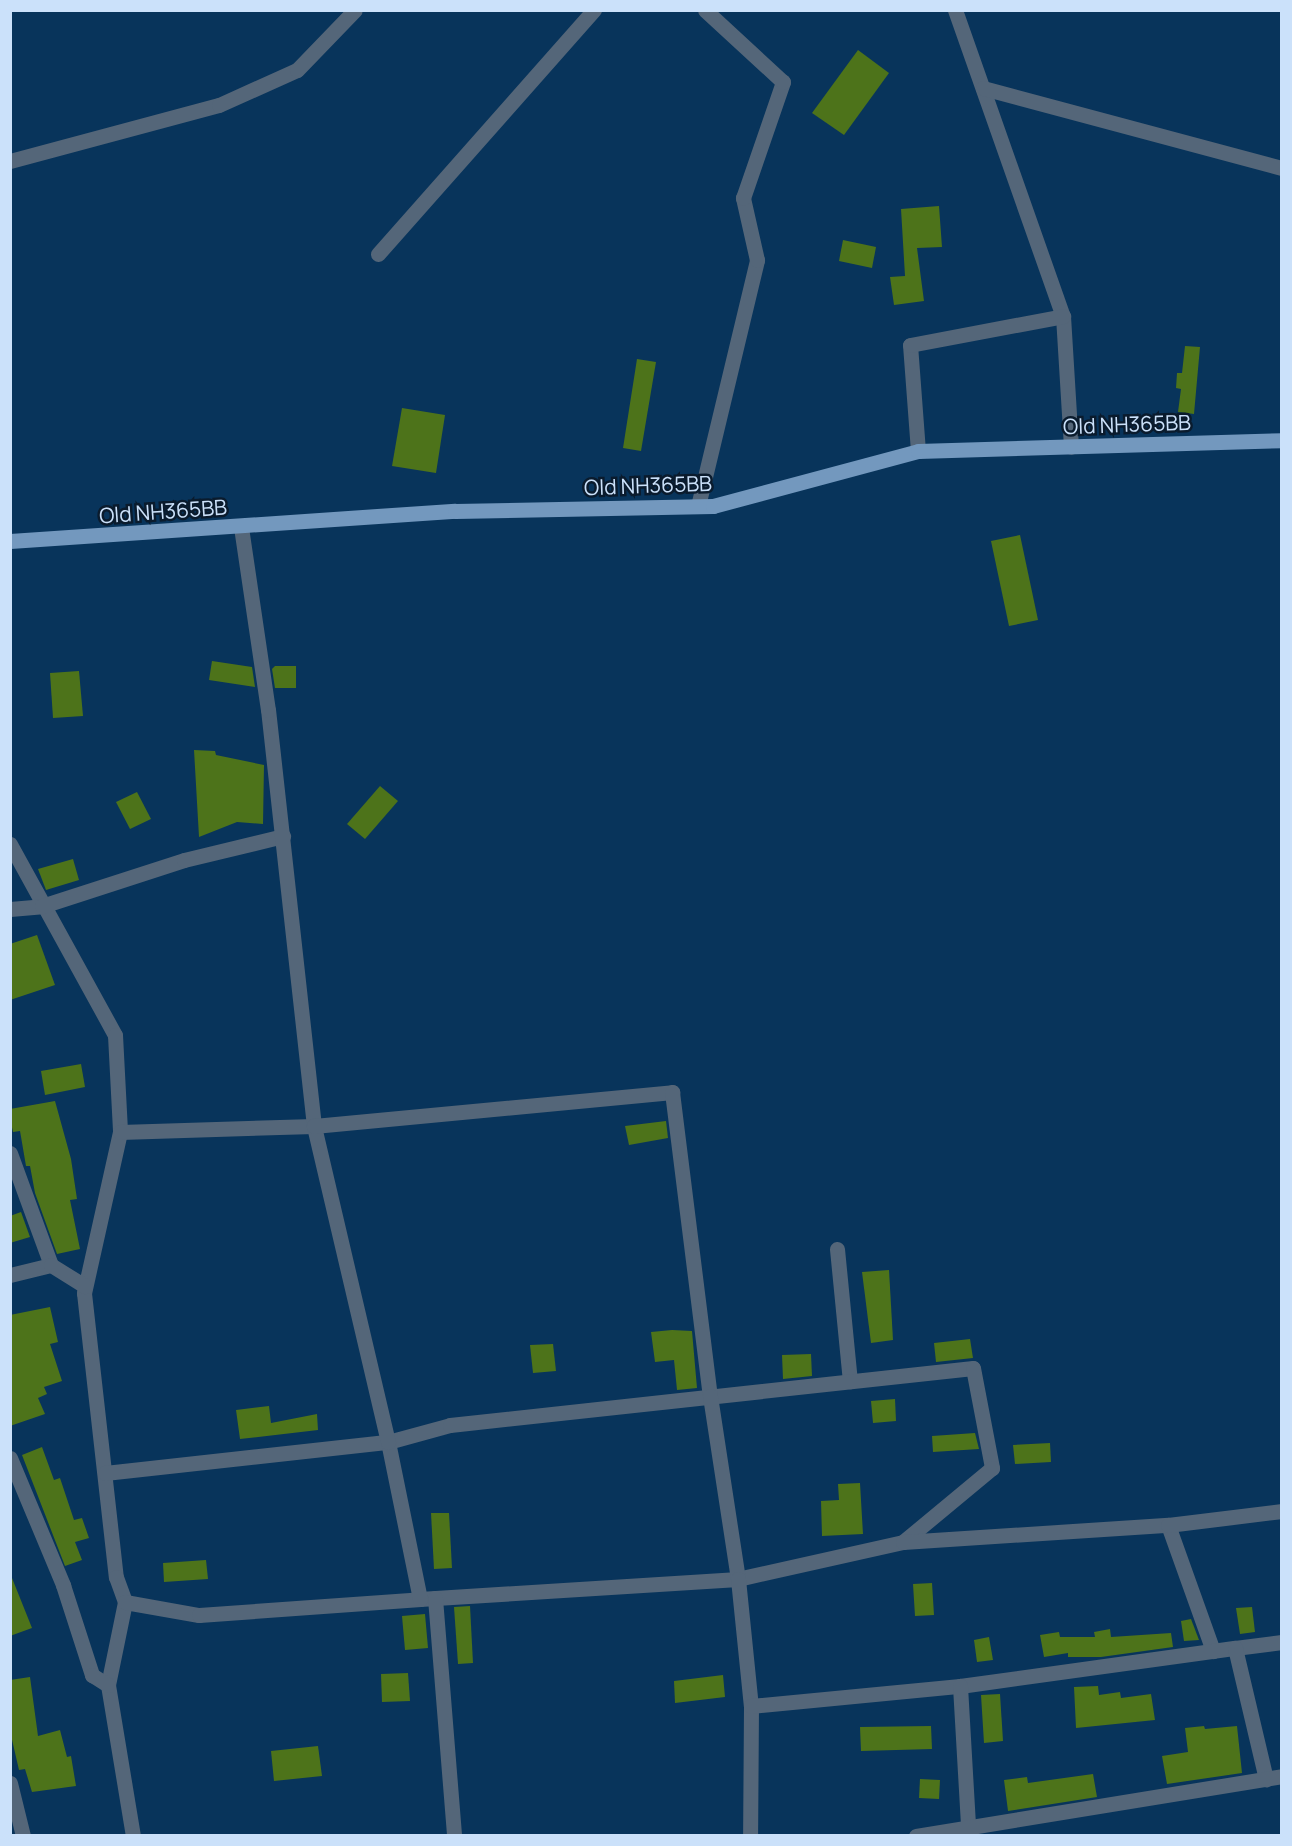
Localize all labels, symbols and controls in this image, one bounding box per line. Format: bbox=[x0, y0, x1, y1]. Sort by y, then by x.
street label: Old NH365BB bbox=[1063, 409, 1191, 439]
street label: Old NH365BB bbox=[584, 470, 712, 500]
street label: Old NH365BB bbox=[98, 494, 228, 528]

